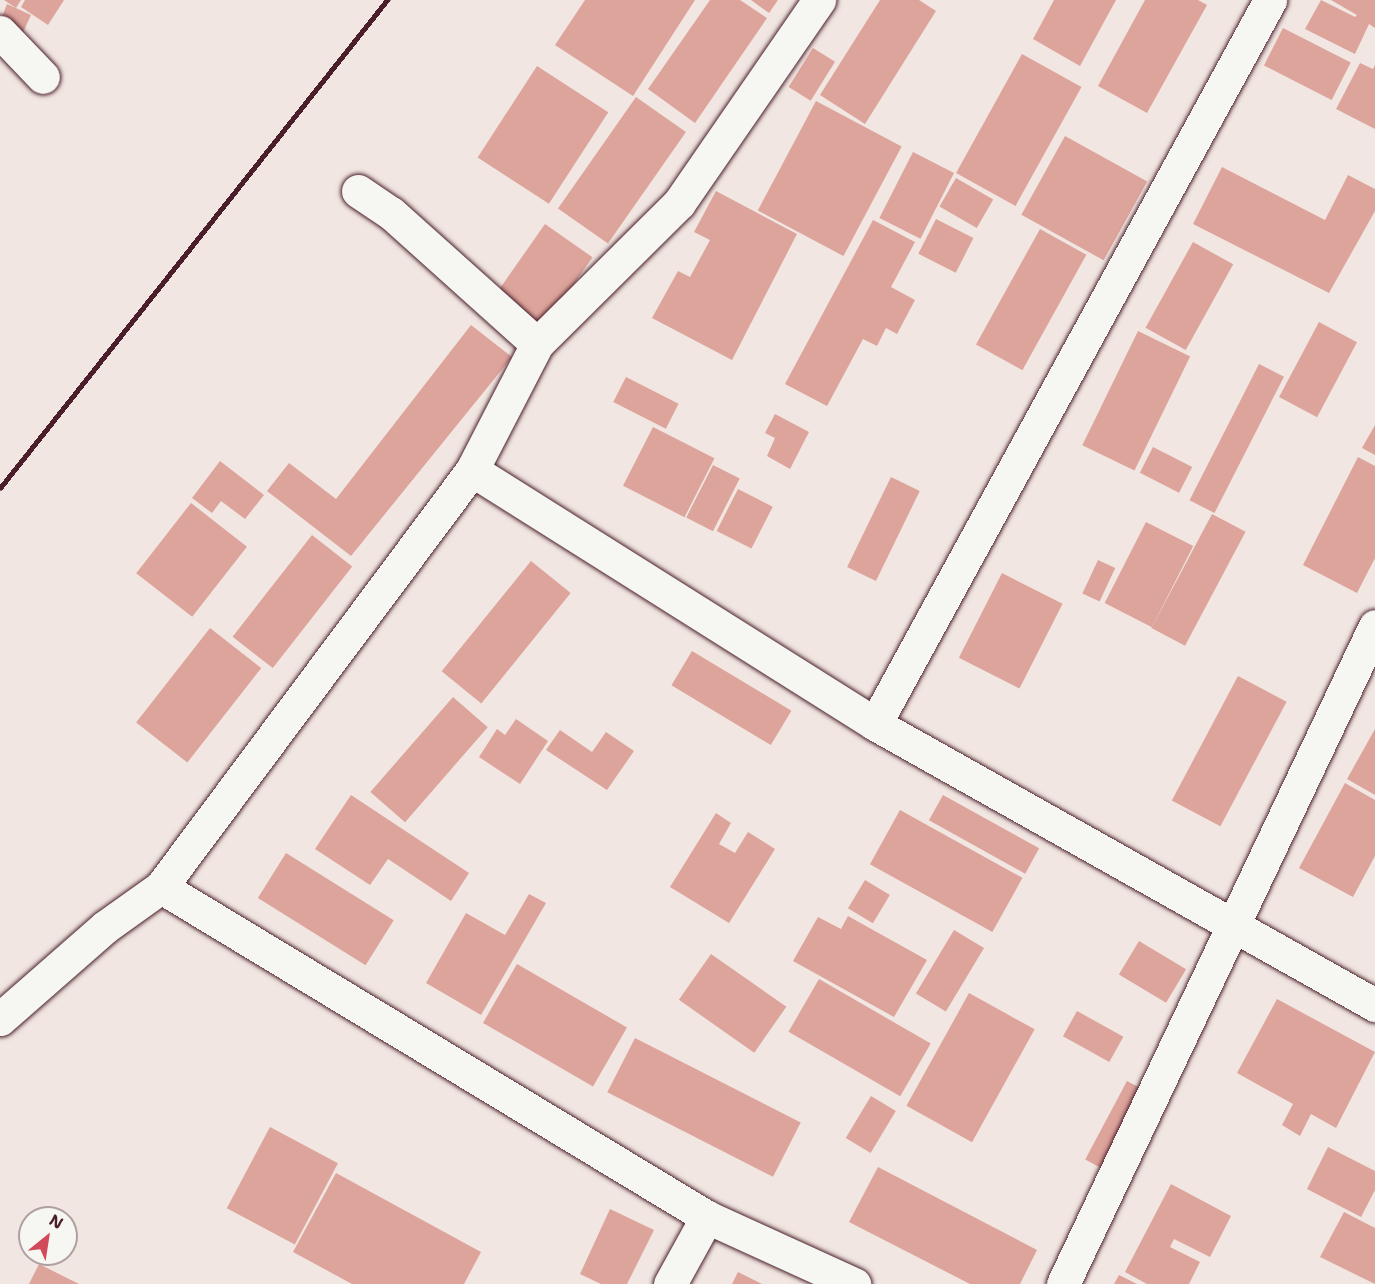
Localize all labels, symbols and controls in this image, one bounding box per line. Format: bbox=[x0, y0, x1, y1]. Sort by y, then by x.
north arrow bbox=[18, 1206, 78, 1266]
text: N bbox=[46, 1209, 67, 1234]

